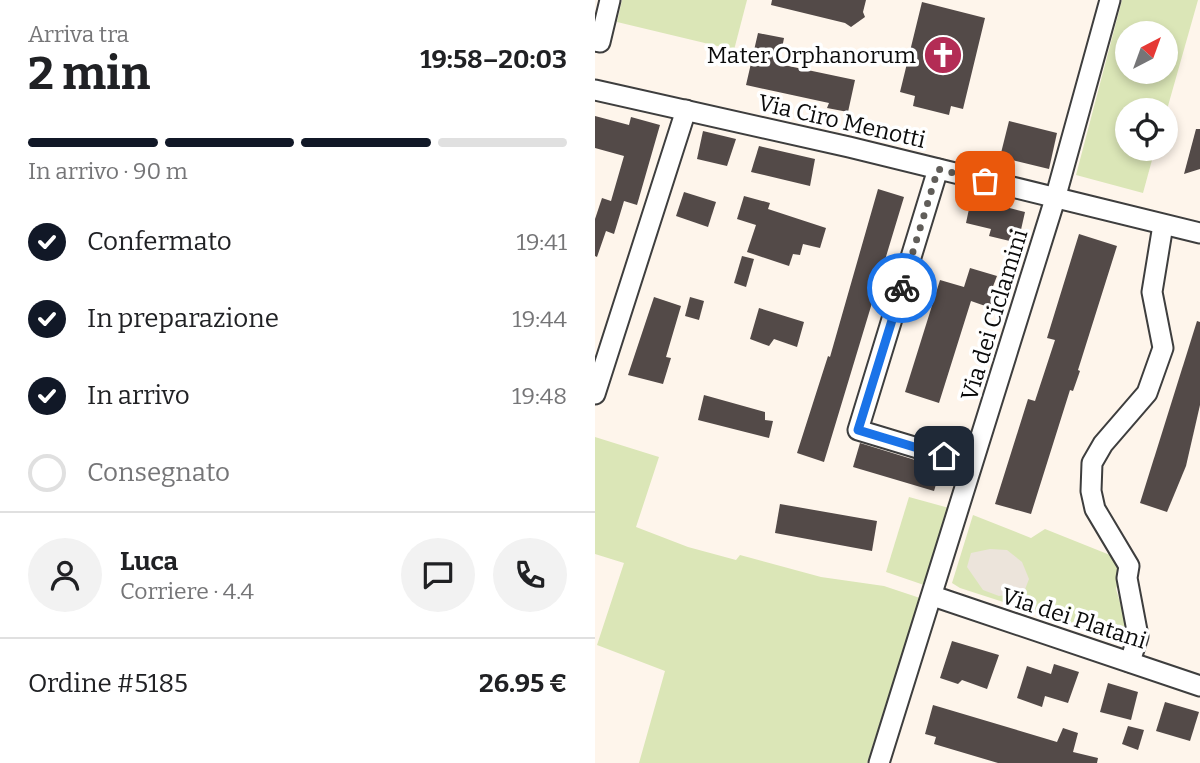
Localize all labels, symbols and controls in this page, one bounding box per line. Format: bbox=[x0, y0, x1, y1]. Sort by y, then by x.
text: Arriva tra bbox=[28, 20, 129, 48]
north arrow bbox=[1115, 21, 1178, 84]
map controls bbox=[1115, 21, 1178, 161]
church icon: Mater Orphanorum bbox=[922, 34, 964, 76]
place label: Mater Orphanorum bbox=[707, 41, 916, 69]
text: 19:58–20:03 bbox=[420, 44, 567, 75]
text: 2 min bbox=[28, 46, 150, 101]
street label: Via Ciro Menotti bbox=[755, 88, 929, 154]
button: locate bbox=[1115, 98, 1178, 161]
pin bbox=[955, 151, 1015, 211]
text: In arrivo · 90 m bbox=[28, 157, 188, 185]
icon: bag bbox=[966, 162, 1004, 200]
icon: check bbox=[28, 223, 66, 261]
text: Confermato bbox=[87, 226, 232, 257]
street label: Via dei Ciclamini bbox=[955, 226, 1033, 404]
text: 19:41 bbox=[517, 228, 567, 256]
courier bbox=[867, 253, 937, 323]
icon: bike bbox=[883, 269, 921, 307]
icon: check bbox=[28, 300, 66, 338]
text: In preparazione bbox=[87, 303, 279, 334]
text: 19:44 bbox=[512, 305, 567, 333]
icon: check bbox=[28, 377, 66, 415]
text: In arrivo bbox=[87, 380, 190, 411]
text: 19:48 bbox=[512, 382, 567, 410]
pin bbox=[914, 426, 974, 486]
icon: home bbox=[925, 437, 963, 475]
text: Consegnato bbox=[87, 457, 230, 488]
button: person bbox=[28, 538, 102, 612]
button: chat bbox=[401, 538, 475, 612]
button: phone bbox=[493, 538, 567, 612]
text: Luca bbox=[120, 546, 178, 577]
text: Corriere · 4.4 bbox=[120, 577, 254, 605]
street label: Via dei Platani bbox=[998, 581, 1150, 655]
text: Ordine #5185 bbox=[28, 668, 188, 699]
text: 26.95 € bbox=[479, 668, 567, 699]

